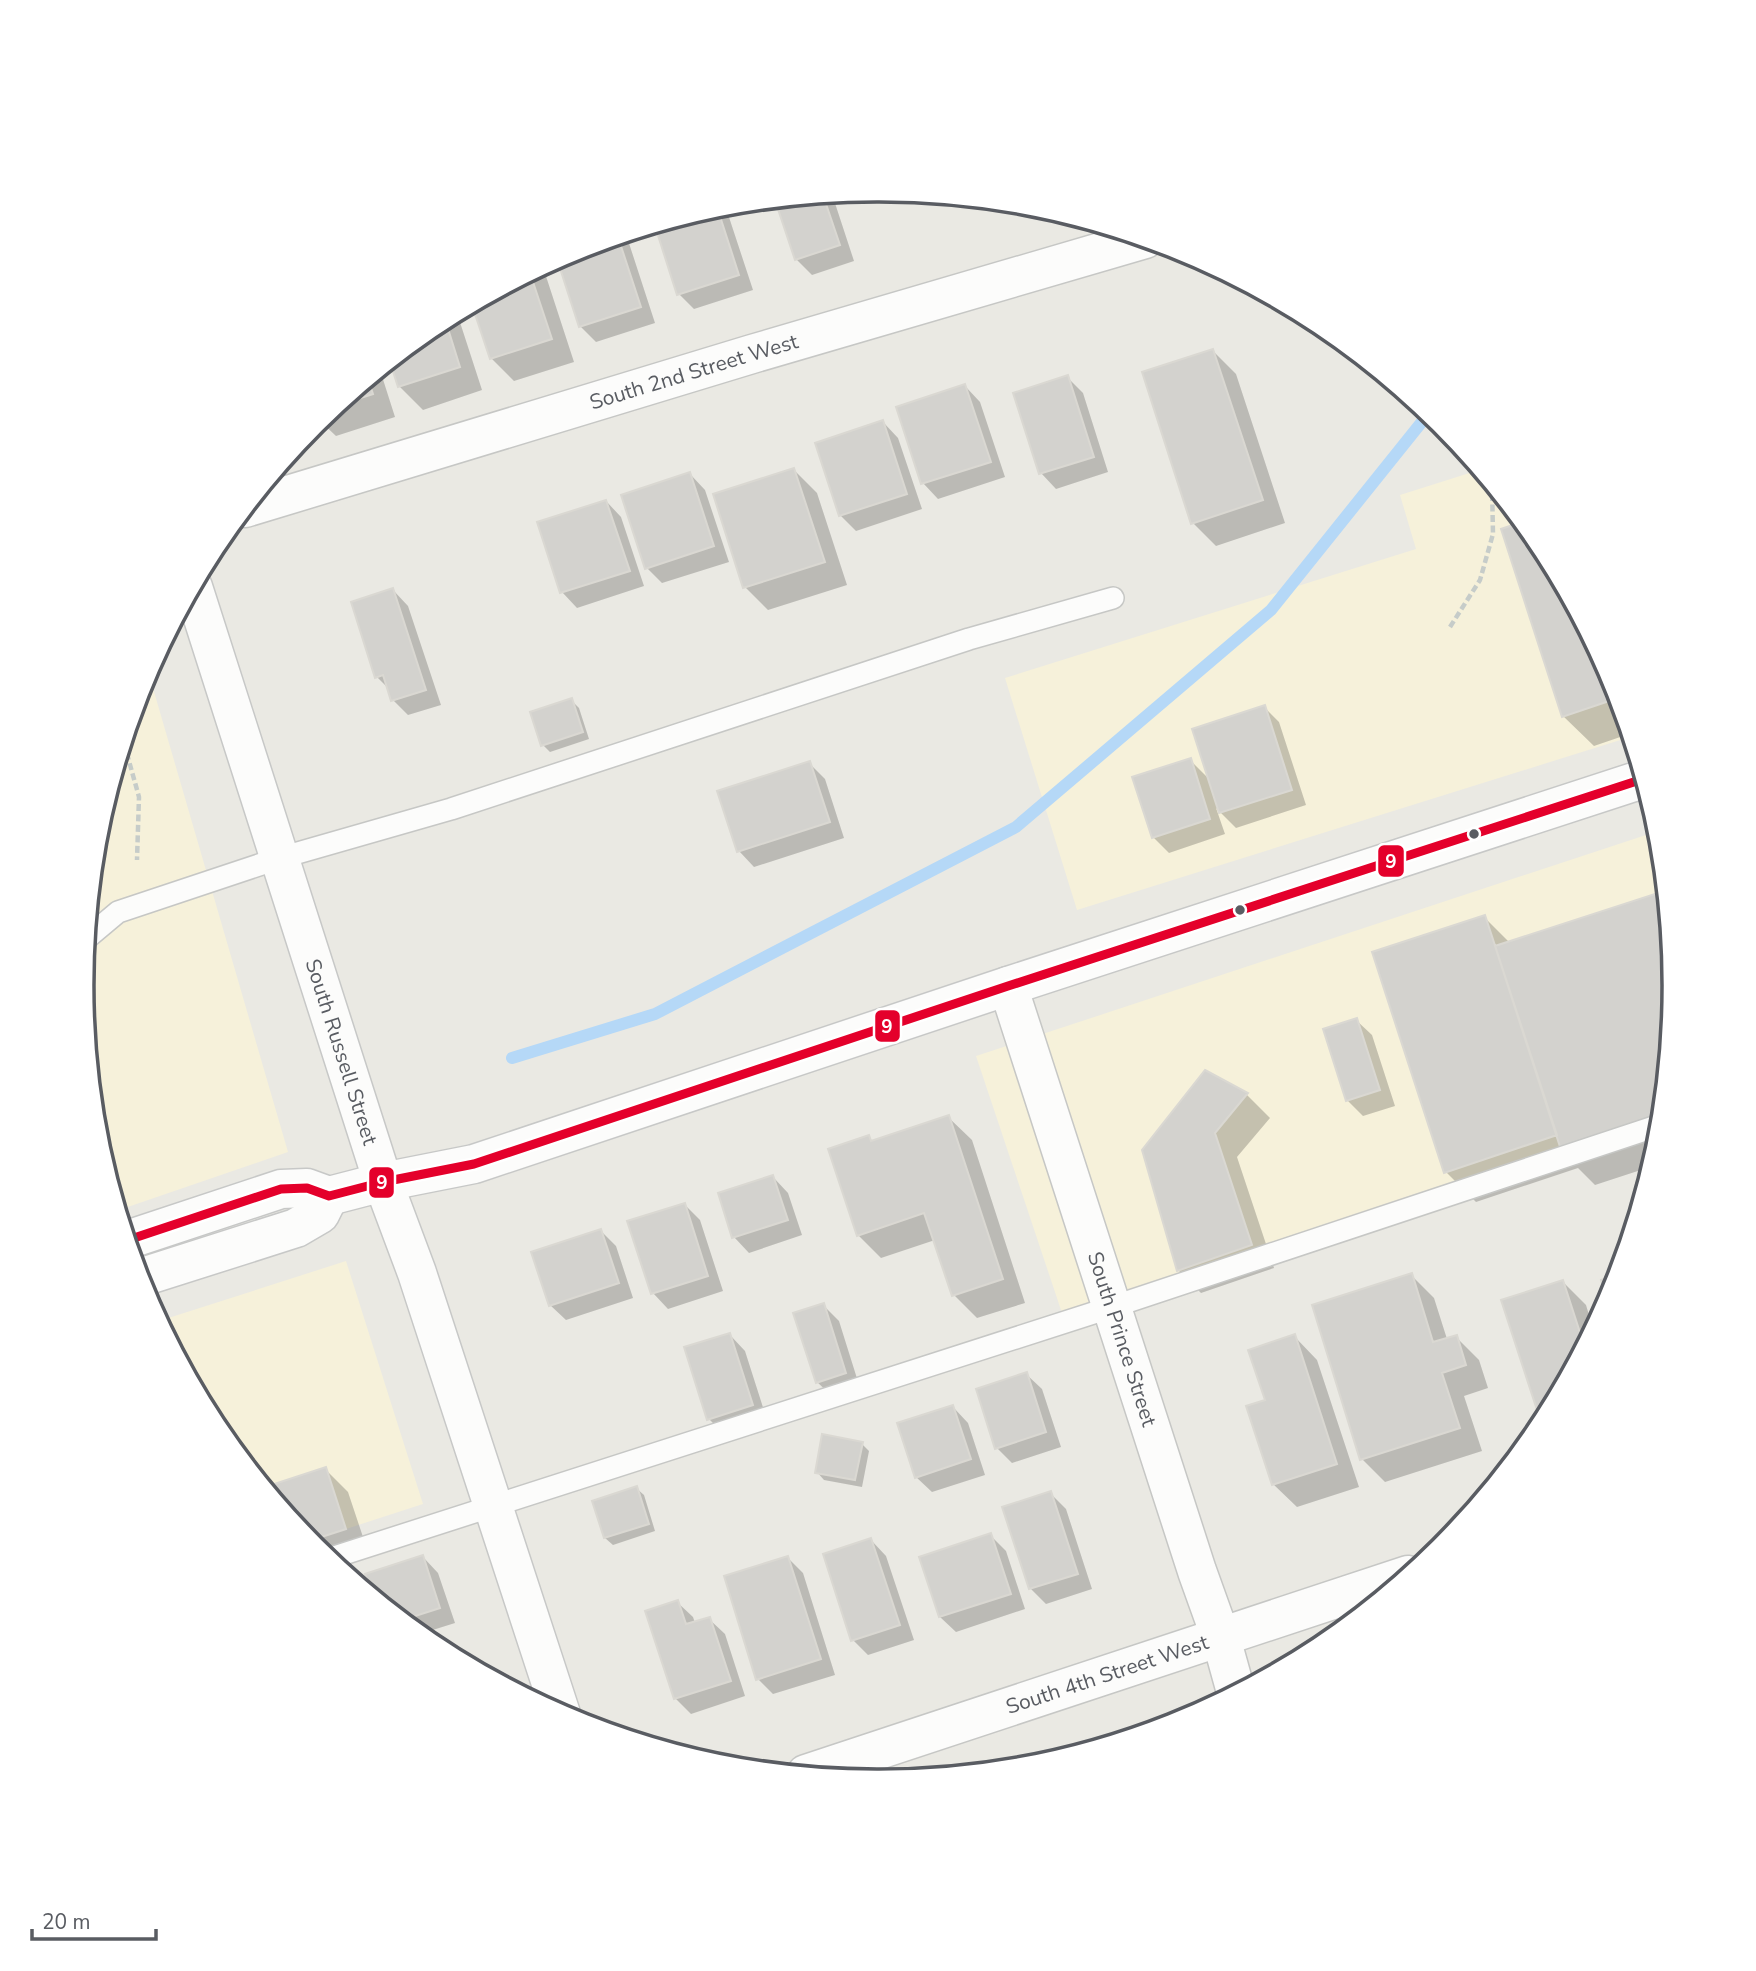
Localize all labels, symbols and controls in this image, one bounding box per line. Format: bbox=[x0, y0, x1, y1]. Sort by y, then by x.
street label: South 2nd Street West bbox=[586, 327, 802, 417]
unlabelled marker bbox=[1467, 827, 1481, 841]
line badge: 9 bbox=[1377, 844, 1405, 878]
text: 9 bbox=[1385, 849, 1397, 875]
unlabelled marker bbox=[1233, 903, 1247, 917]
street label: South Russell Street bbox=[299, 955, 384, 1149]
line badge: 9 bbox=[874, 1009, 901, 1043]
text: 9 bbox=[881, 1014, 893, 1040]
line badge: 9 bbox=[368, 1166, 395, 1199]
text: 9 bbox=[376, 1170, 388, 1196]
street label: South Prince Street bbox=[1081, 1248, 1164, 1431]
street label: South 4th Street West bbox=[1002, 1628, 1212, 1721]
scale bar bbox=[32, 1898, 156, 1942]
text: 20 m bbox=[42, 1908, 91, 1936]

